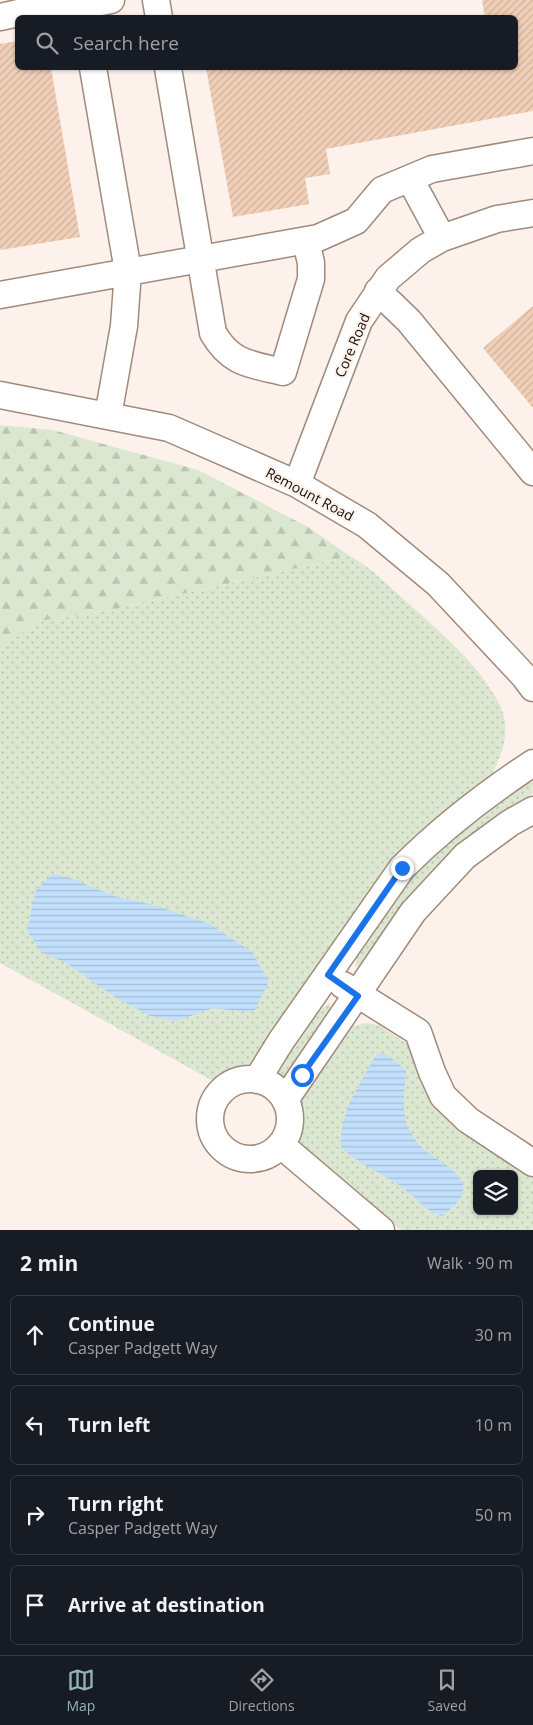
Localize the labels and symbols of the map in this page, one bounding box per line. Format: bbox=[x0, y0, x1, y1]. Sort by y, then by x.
street label: Core Road bbox=[330, 310, 374, 380]
street label: Remount Road bbox=[263, 463, 357, 525]
route end bbox=[391, 857, 414, 880]
route start bbox=[291, 1064, 314, 1087]

